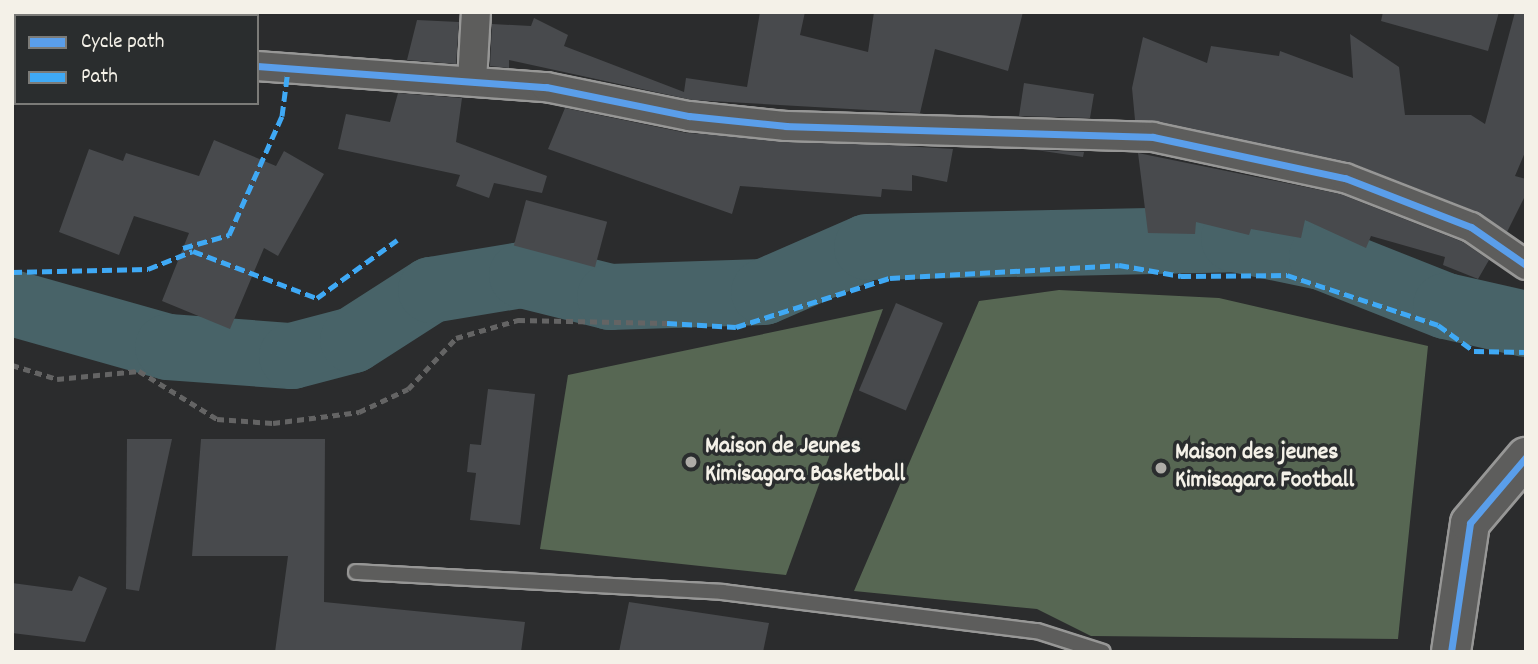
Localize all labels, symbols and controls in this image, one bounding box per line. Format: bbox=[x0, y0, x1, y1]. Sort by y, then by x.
legend bbox=[14, 14, 259, 105]
text: Cycle path bbox=[81, 28, 164, 58]
text: Path bbox=[81, 63, 118, 93]
place label: Maison de Jeunes Kimisagara Basketball bbox=[705, 434, 905, 490]
place label: Maison des jeunes Kimisagara Football bbox=[1175, 440, 1354, 496]
marker: Maison de Jeunes Kimisagara Basketball bbox=[683, 454, 699, 470]
marker: Maison des jeunes Kimisagara Football bbox=[1153, 460, 1169, 476]

